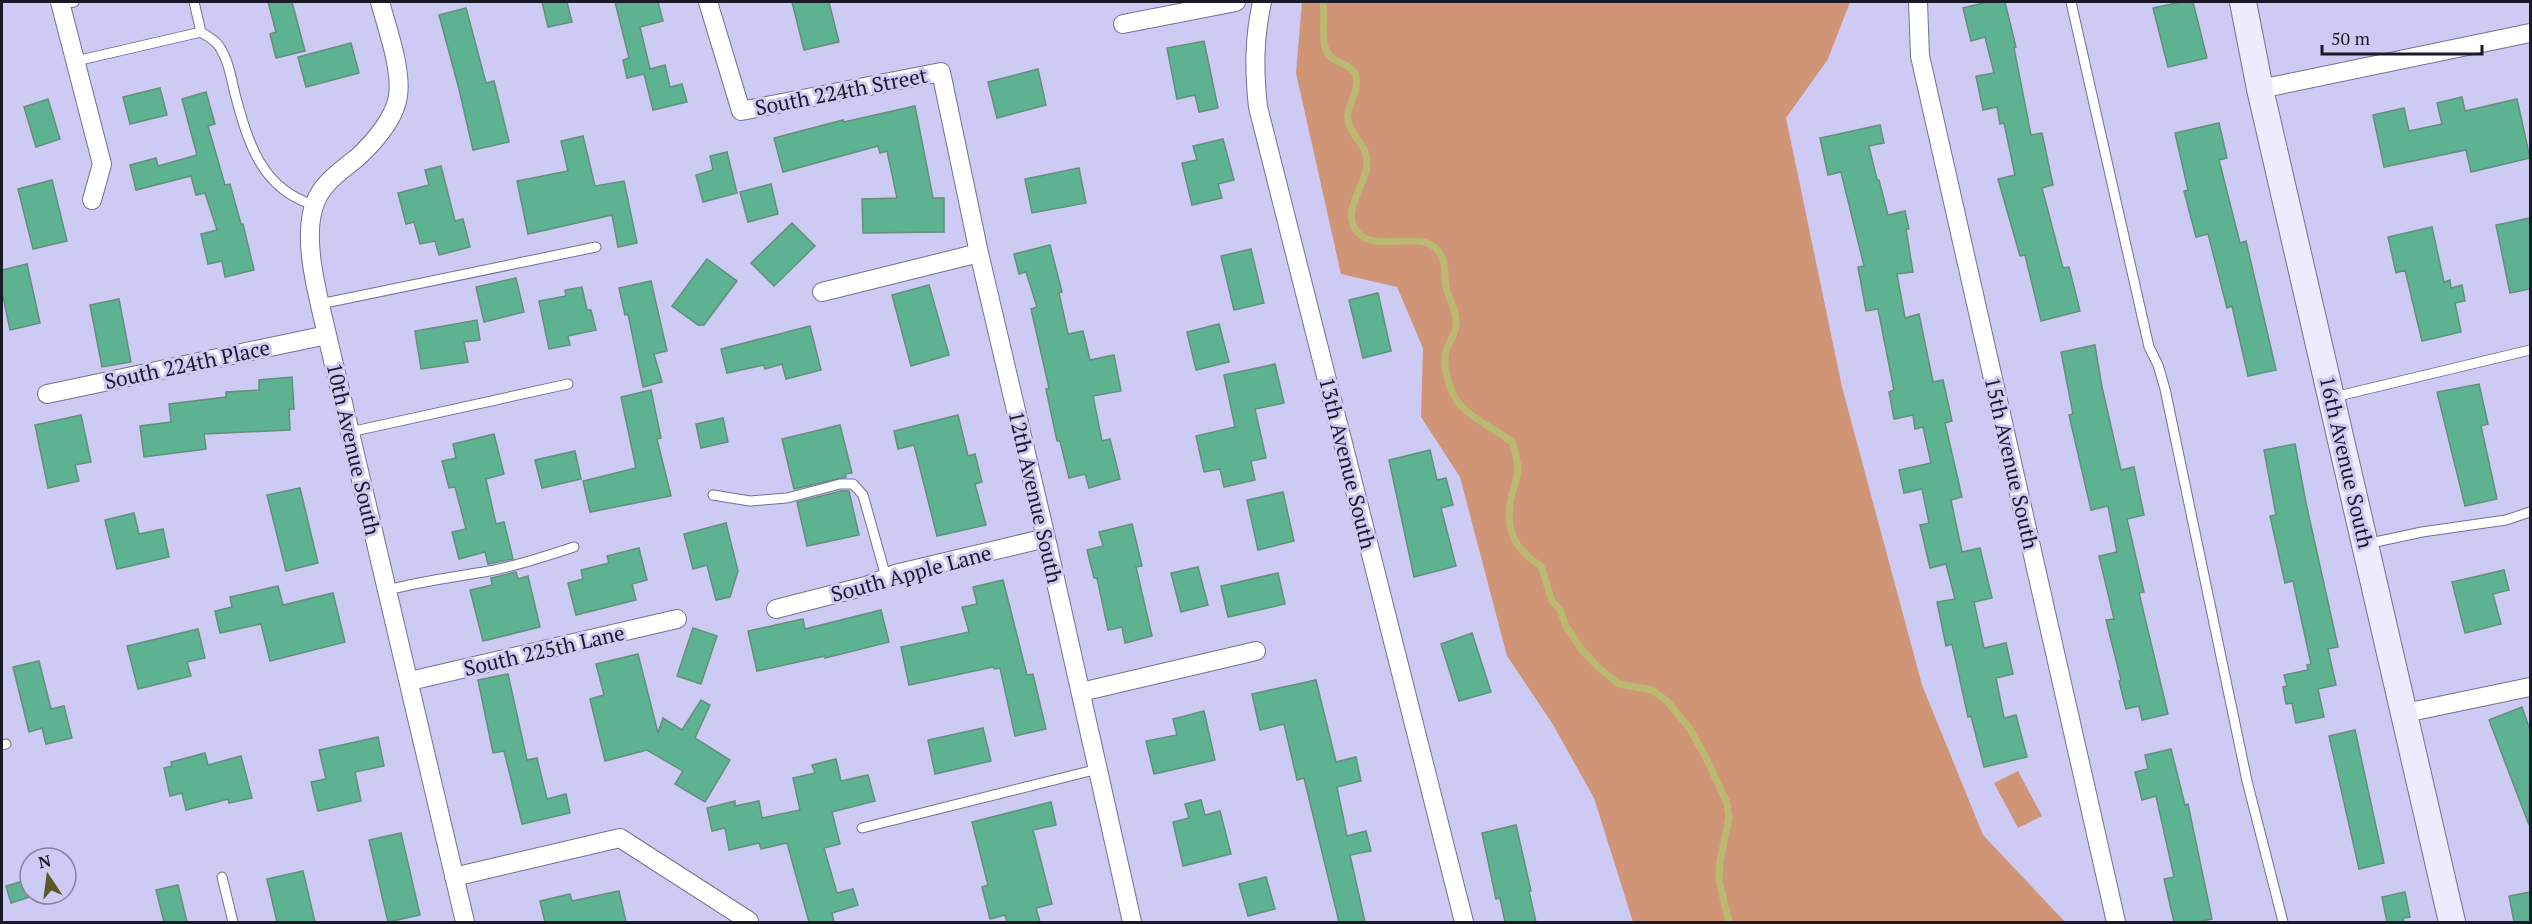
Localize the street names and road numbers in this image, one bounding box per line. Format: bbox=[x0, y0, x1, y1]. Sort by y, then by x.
street label: South 224th Street bbox=[752, 61, 930, 121]
street label: South 224th Place bbox=[102, 333, 272, 395]
street label: 10th Avenue South bbox=[321, 360, 387, 538]
street label: 16th Avenue South bbox=[2314, 373, 2380, 551]
street label: 13th Avenue South bbox=[1313, 374, 1383, 552]
street label: 15th Avenue South bbox=[1979, 374, 2045, 552]
street label: 12th Avenue South bbox=[1003, 408, 1069, 586]
street label: South Apple Lane bbox=[828, 538, 994, 608]
street label: South 225th Lane bbox=[461, 618, 627, 682]

